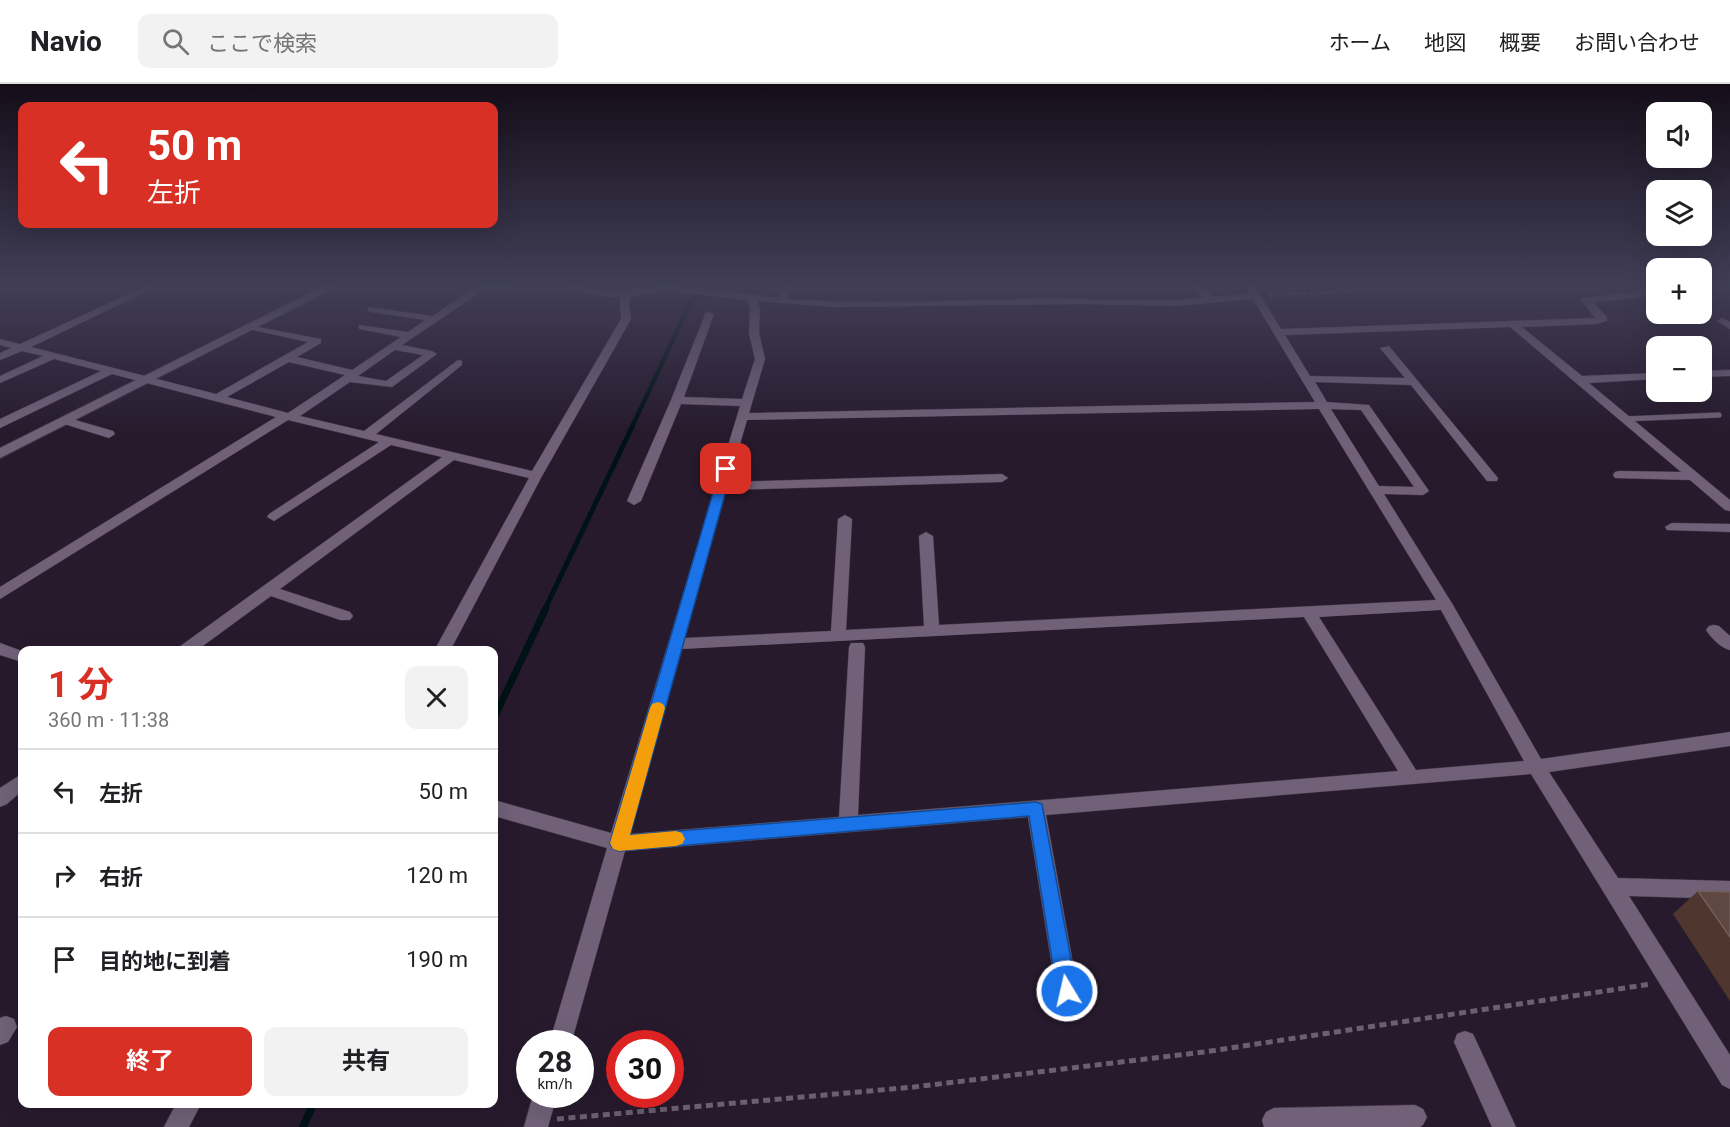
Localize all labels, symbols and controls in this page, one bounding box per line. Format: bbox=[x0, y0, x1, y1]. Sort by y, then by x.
search box bbox=[138, 14, 558, 68]
text: Navio bbox=[30, 25, 102, 58]
icon: search bbox=[159, 25, 192, 58]
text: ここで検索 bbox=[207, 31, 317, 56]
text: ホーム bbox=[1329, 31, 1391, 55]
text: 地図 bbox=[1424, 31, 1466, 55]
text: 概要 bbox=[1499, 31, 1541, 55]
text: お問い合わせ bbox=[1574, 31, 1700, 55]
map controls bbox=[1646, 102, 1712, 402]
button: sound bbox=[1646, 102, 1712, 168]
text: 50 m bbox=[147, 121, 242, 170]
icon: left bbox=[48, 126, 126, 204]
text: 左折 bbox=[147, 177, 201, 209]
button: layers bbox=[1646, 180, 1712, 246]
button: + bbox=[1646, 258, 1712, 324]
button: − bbox=[1646, 336, 1712, 402]
pin bbox=[700, 443, 751, 494]
icon: arrive bbox=[709, 452, 742, 485]
text: 1 分 bbox=[48, 664, 114, 706]
button: close bbox=[405, 666, 468, 729]
text: 360 m · 11:38 bbox=[48, 708, 169, 732]
icon: left bbox=[48, 775, 81, 808]
text: 50 m bbox=[419, 779, 468, 804]
text: 左折 bbox=[99, 781, 143, 806]
icon: right bbox=[48, 859, 81, 892]
text: 120 m bbox=[406, 863, 468, 888]
text: 右折 bbox=[99, 865, 143, 890]
icon: arrive bbox=[48, 943, 81, 976]
text: 190 m bbox=[406, 947, 468, 972]
text: 目的地に到着 bbox=[99, 949, 231, 974]
position arrow bbox=[1035, 959, 1099, 1023]
button: 終了 bbox=[48, 1027, 252, 1096]
button: 共有 bbox=[264, 1027, 468, 1096]
speed limit sign: 30 bbox=[606, 1030, 684, 1108]
text: 28 bbox=[538, 1044, 572, 1079]
text: km/h bbox=[537, 1075, 573, 1093]

